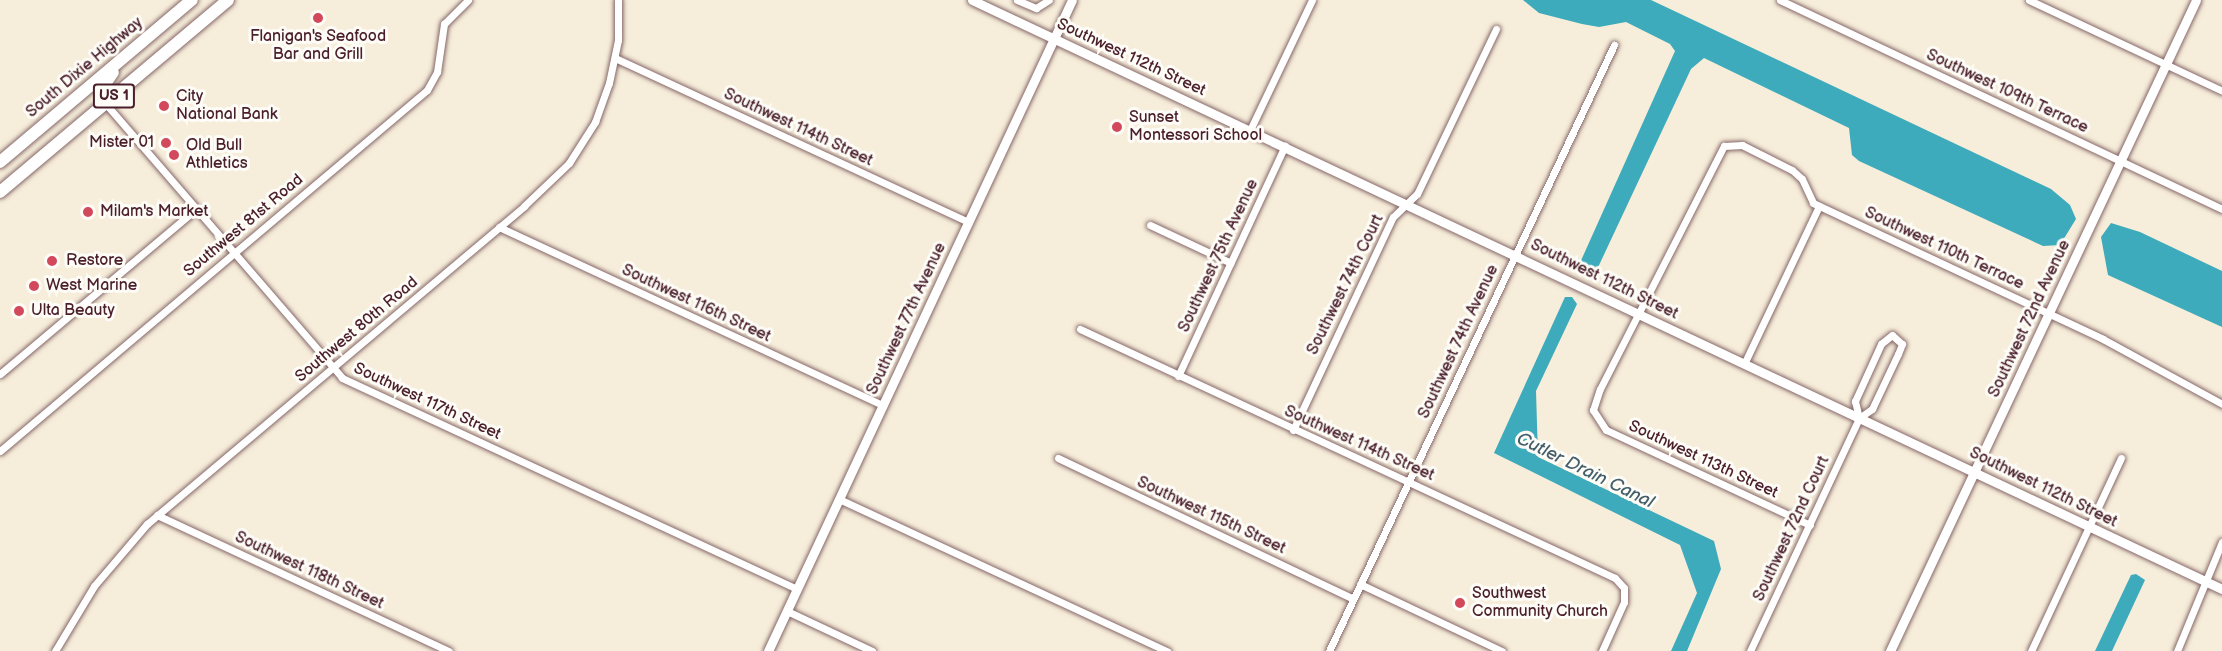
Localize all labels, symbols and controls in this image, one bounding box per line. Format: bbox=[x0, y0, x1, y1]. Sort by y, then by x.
marker: Flanigan's Seafood Bar and Grill bbox=[311, 11, 325, 25]
street label: South Dixie Highway bbox=[23, 14, 147, 122]
street label: Southwest 112th Street bbox=[1053, 15, 1209, 101]
place label: Flanigan's Seafood Bar and Grill bbox=[250, 27, 386, 65]
street label: Southwest 109th Terrace bbox=[1923, 46, 2091, 138]
road number: US 1 bbox=[92, 84, 136, 108]
street label: Southwest 114th Street bbox=[720, 85, 876, 171]
place label: City National Bank bbox=[176, 87, 278, 125]
marker: City National Bank bbox=[157, 99, 171, 113]
place label: Sunset Montessori School bbox=[1129, 108, 1262, 146]
marker: Sunset Montessori School bbox=[1110, 120, 1124, 134]
place label: Mister 01 bbox=[89, 133, 154, 153]
marker: Mister 01 bbox=[159, 136, 173, 150]
place label: Old Bull Athletics bbox=[186, 136, 248, 174]
marker: Old Bull Athletics bbox=[167, 148, 181, 162]
street label: Southwest 81st Road bbox=[180, 171, 308, 281]
street label: Southwest 75th Avenue bbox=[1175, 176, 1263, 336]
place label: Milam's Market bbox=[100, 202, 208, 222]
street label: Southwest 110th Terrace bbox=[1861, 204, 2027, 294]
marker: Milam's Market bbox=[81, 205, 95, 219]
street label: Southwest 74th Court bbox=[1304, 211, 1388, 359]
street label: Southwest 112th Street bbox=[1527, 236, 1681, 324]
street label: Southwest 72nd Avenue bbox=[1985, 237, 2075, 401]
street label: Southwest 77th Avenue bbox=[863, 240, 951, 398]
place label: Restore bbox=[66, 251, 123, 271]
marker: Restore bbox=[43, 252, 61, 270]
street label: Southwest 116th Street bbox=[618, 261, 774, 347]
street label: Southwest 74th Avenue bbox=[1415, 262, 1503, 422]
street label: Southwest 80th Road bbox=[292, 273, 422, 387]
place label: West Marine bbox=[46, 276, 137, 296]
marker: West Marine bbox=[27, 279, 41, 293]
place label: Ulta Beauty bbox=[31, 301, 115, 321]
marker: Ulta Beauty bbox=[12, 304, 26, 318]
street label: Southwest 117th Street bbox=[350, 359, 504, 445]
street label: Southwest 114th Street bbox=[1281, 402, 1437, 486]
street label: Southwest 113th Street bbox=[1625, 417, 1781, 503]
water label: Cutler Drain Canal bbox=[1513, 428, 1657, 514]
street label: Southwest 112th Street bbox=[1966, 444, 2120, 532]
street label: Southwest 72nd Court bbox=[1750, 453, 1834, 605]
street label: Southwest 115th Street bbox=[1134, 473, 1288, 559]
street label: Southwest 118th Street bbox=[231, 528, 387, 614]
place label: Southwest Community Church bbox=[1472, 584, 1609, 622]
marker: Southwest Community Church bbox=[1453, 596, 1467, 610]

